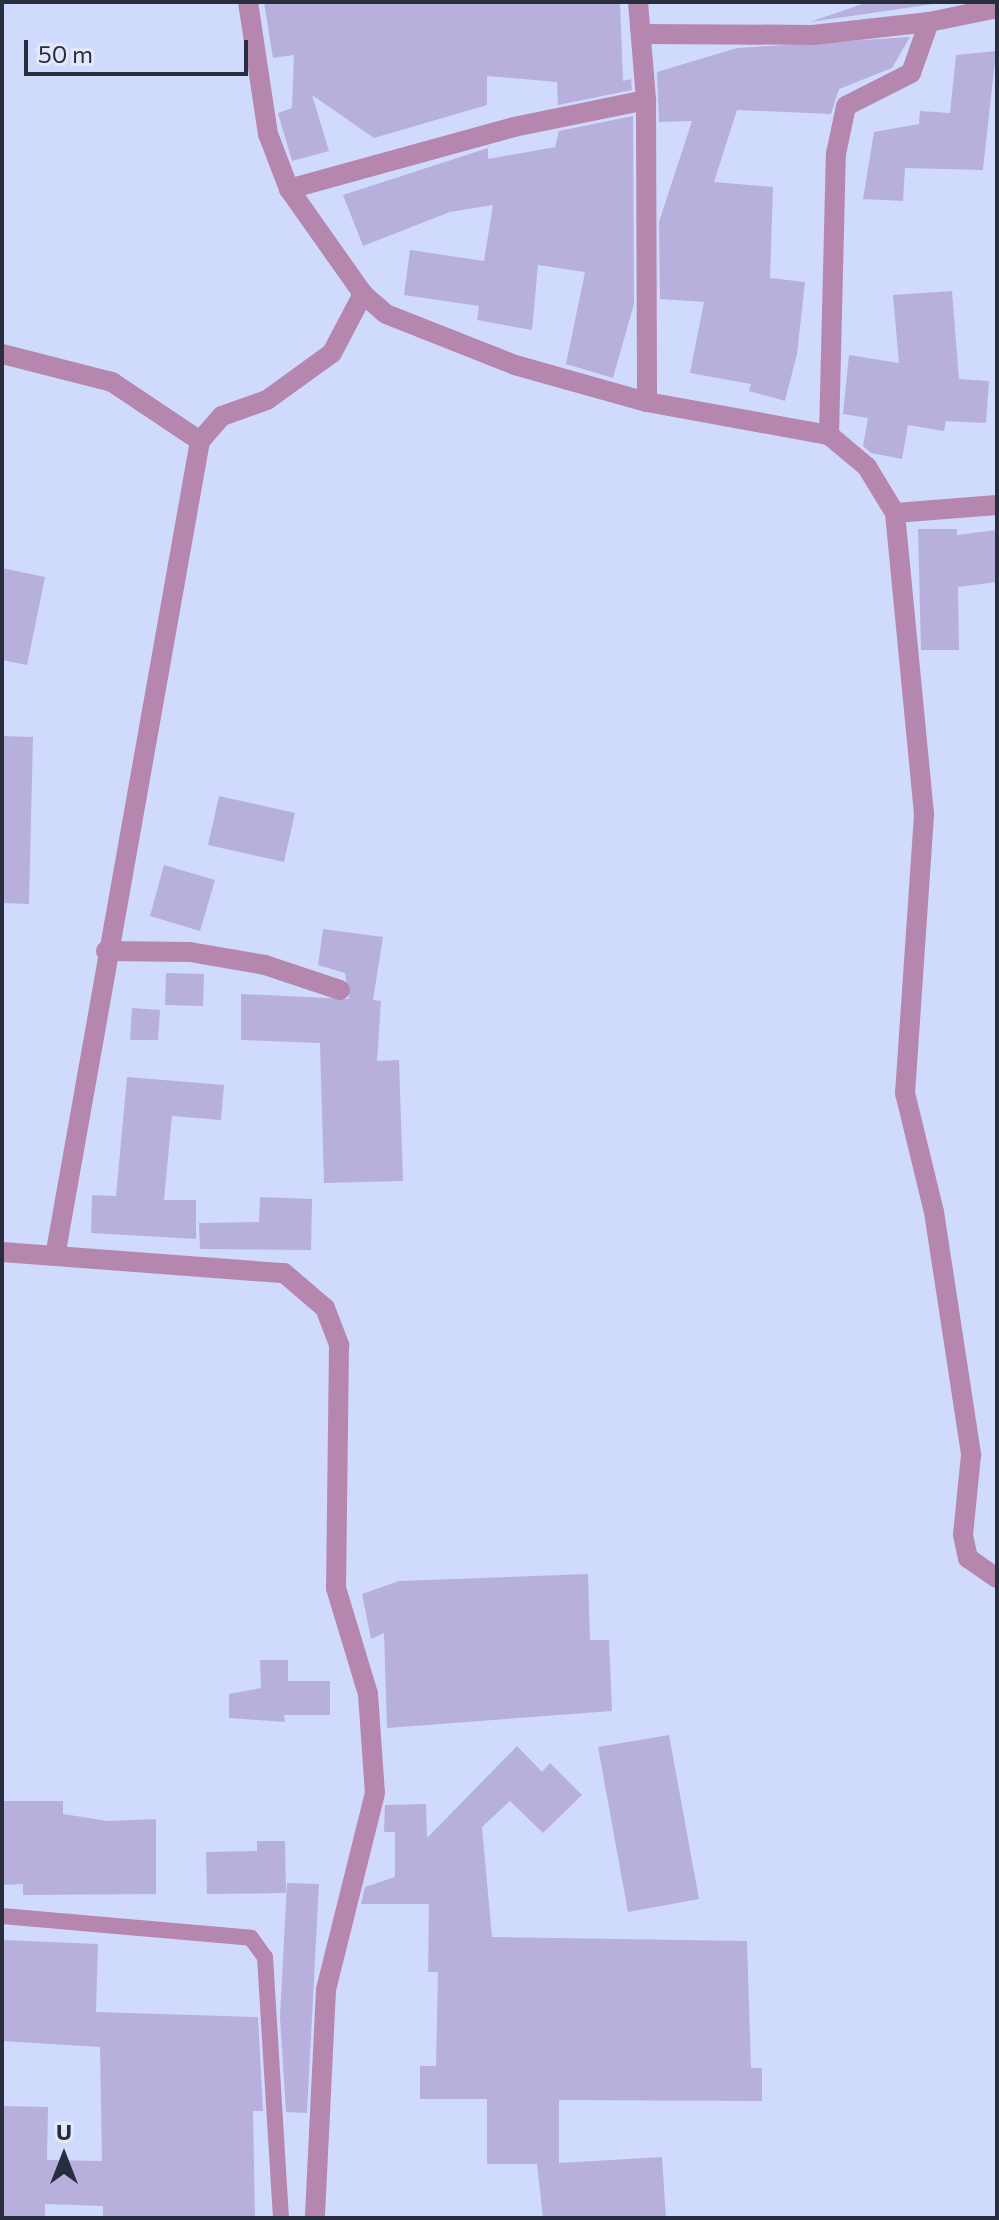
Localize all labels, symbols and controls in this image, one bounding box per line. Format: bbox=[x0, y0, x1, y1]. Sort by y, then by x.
scale bar bbox=[28, 24, 252, 74]
text: 50 m bbox=[38, 39, 93, 68]
north arrow bbox=[24, 2116, 104, 2196]
text: U bbox=[56, 2118, 72, 2145]

